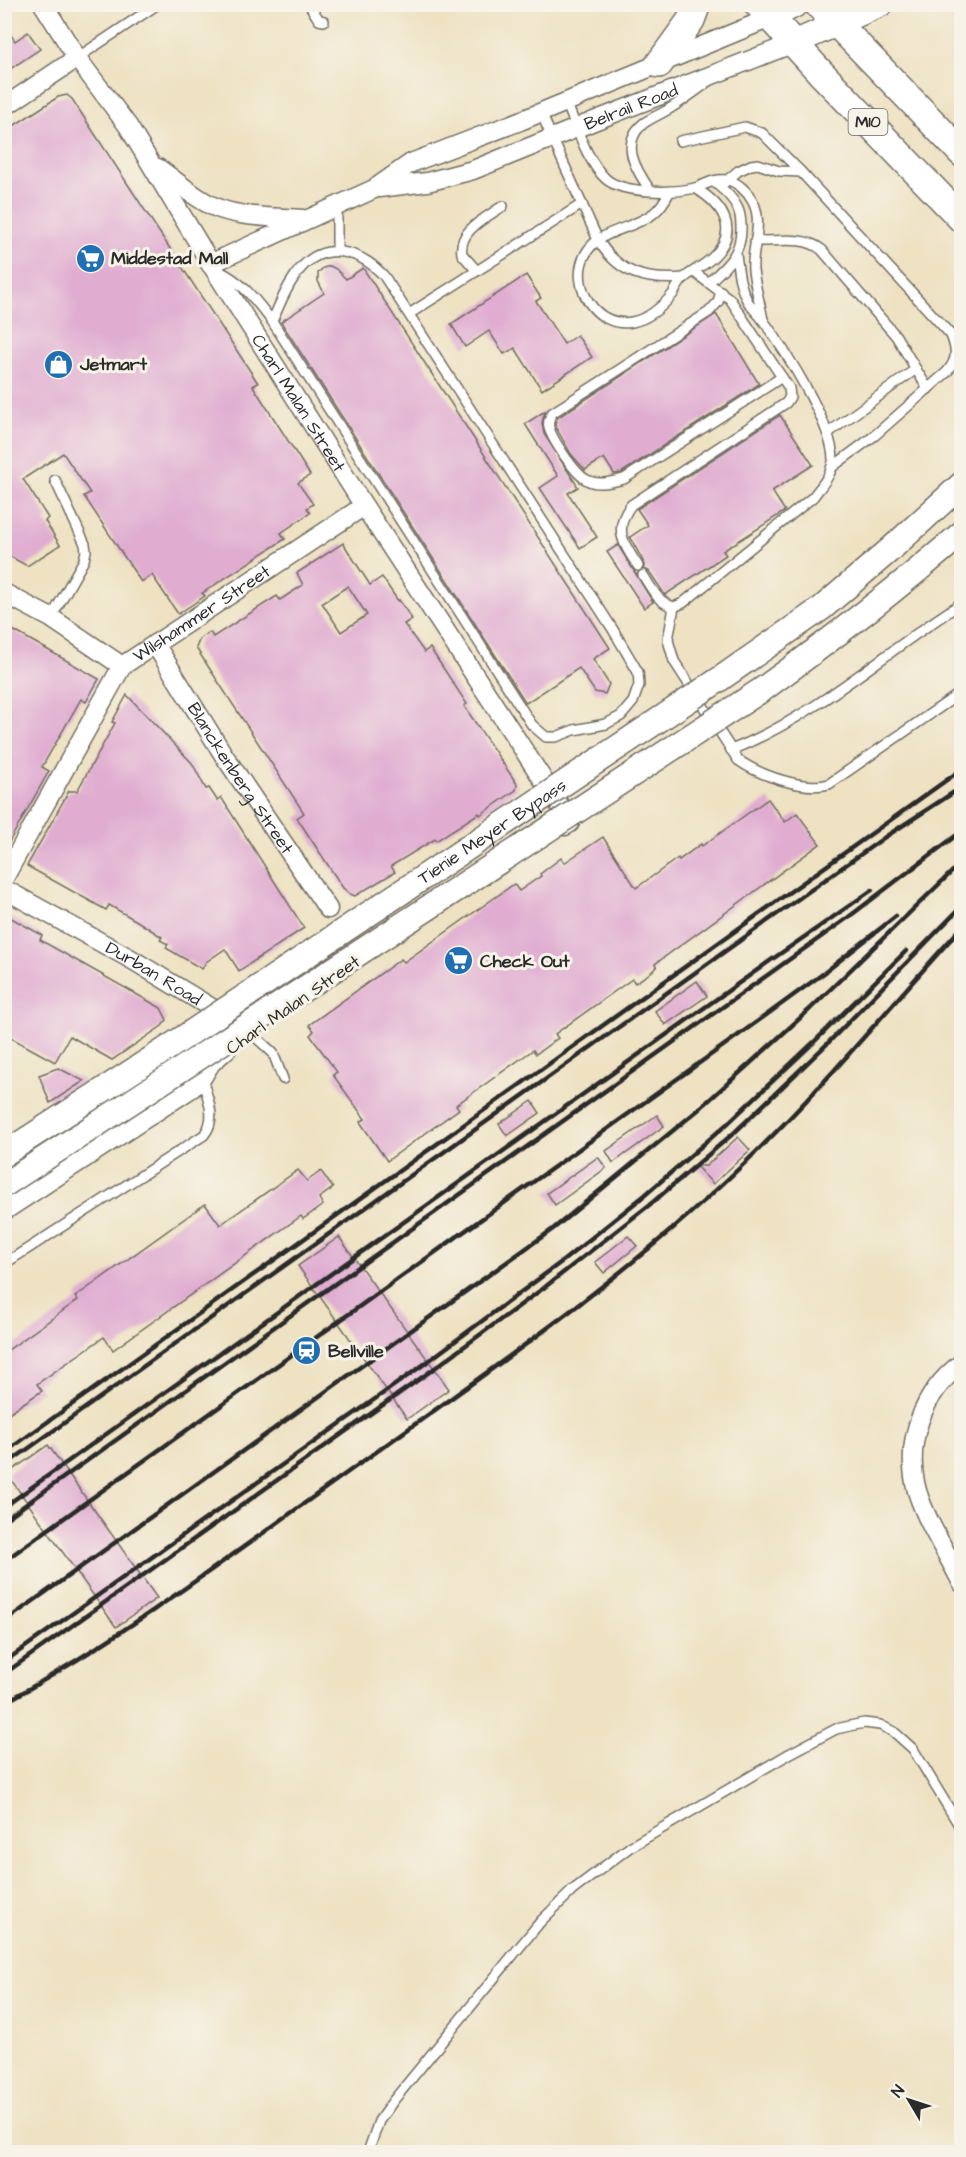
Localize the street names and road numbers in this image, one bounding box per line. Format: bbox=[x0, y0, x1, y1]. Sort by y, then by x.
street label: Belrail Road bbox=[580, 77, 681, 136]
road number: M10 bbox=[848, 109, 888, 135]
street label: Charl Malan Street bbox=[246, 329, 352, 477]
street label: Wilshammer Street bbox=[128, 558, 276, 668]
street label: Blanckenberg Street bbox=[181, 697, 300, 859]
street label: Tienie Meyer Bypass bbox=[413, 773, 571, 890]
street label: Durban Road bbox=[101, 935, 207, 1012]
street label: Charl Malan Street bbox=[221, 949, 366, 1061]

